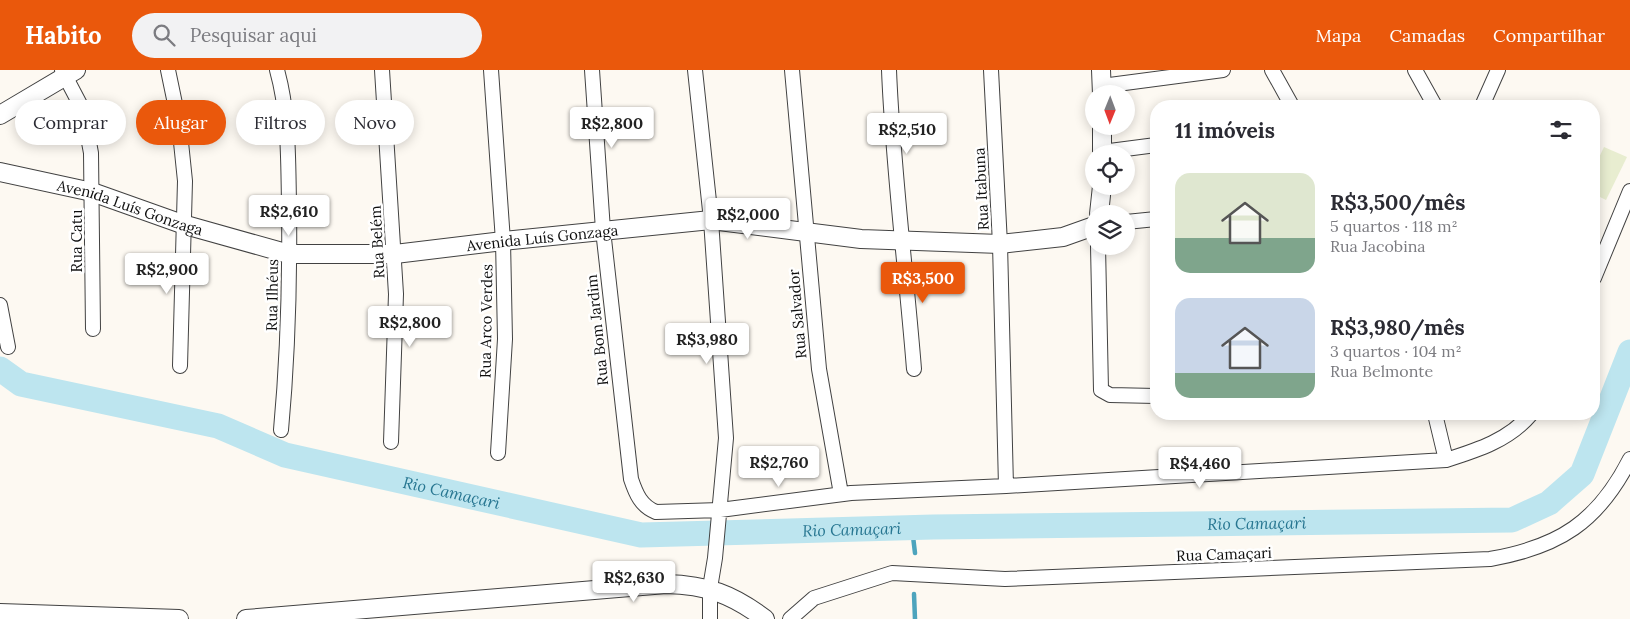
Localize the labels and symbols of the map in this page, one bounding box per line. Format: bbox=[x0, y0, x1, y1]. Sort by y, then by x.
north arrow bbox=[1085, 85, 1135, 135]
pin: R$2,800 bbox=[566, 106, 658, 149]
pin: R$2,510 bbox=[861, 112, 953, 155]
street label: Rua Itabuna bbox=[969, 147, 993, 231]
street label: Avenida Luís Gonzaga bbox=[55, 175, 205, 239]
pin: R$2,610 bbox=[243, 194, 335, 237]
pin: R$2,000 bbox=[702, 198, 794, 240]
street label: Rua Belém bbox=[366, 205, 388, 279]
street label: Rua Catu bbox=[67, 209, 86, 272]
street label: Avenida Luís Gonzaga bbox=[464, 220, 619, 255]
pin: R$2,900 bbox=[121, 252, 213, 295]
street label: Rua Ilhéus bbox=[262, 259, 282, 331]
pin: R$3,500 bbox=[877, 262, 969, 304]
street label: Rua Arco Verdes bbox=[476, 264, 496, 378]
street label: Rua Salvador bbox=[784, 268, 810, 360]
street label: Rua Bom Jardim bbox=[582, 274, 612, 386]
pin: R$2,800 bbox=[364, 306, 456, 348]
pin: R$3,980 bbox=[661, 322, 753, 365]
pin: R$2,760 bbox=[733, 446, 825, 488]
pin: R$4,460 bbox=[1154, 446, 1246, 489]
water label: Rio Camaçari bbox=[401, 472, 502, 513]
water label: Rio Camaçari bbox=[1207, 512, 1306, 534]
water label: Rio Camaçari bbox=[802, 518, 902, 541]
street label: Rua Camaçari bbox=[1176, 543, 1272, 565]
pin: R$2,630 bbox=[588, 560, 680, 603]

